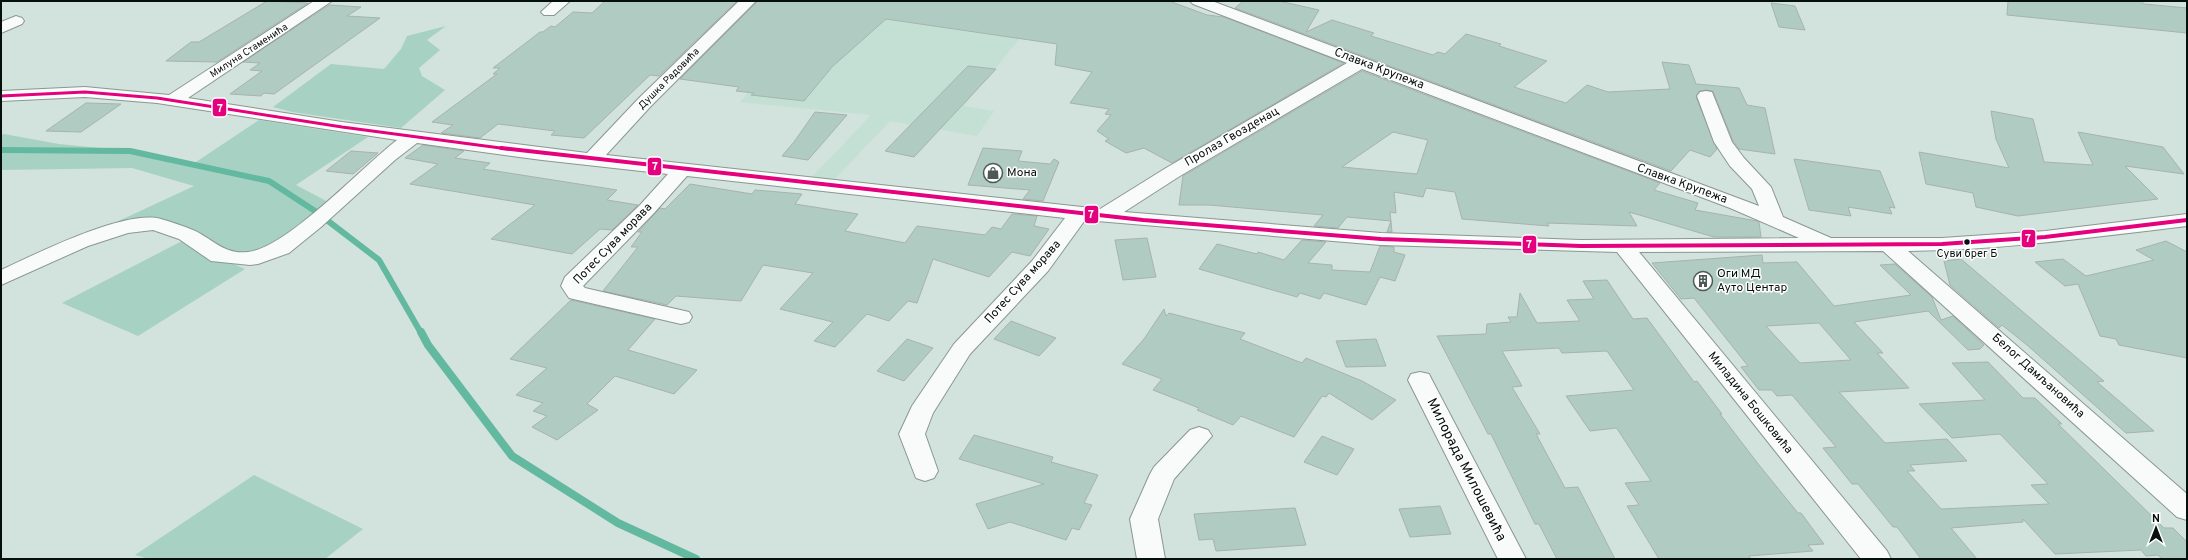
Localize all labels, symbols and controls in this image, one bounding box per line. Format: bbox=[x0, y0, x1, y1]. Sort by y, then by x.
street label: Милуна Стаменића bbox=[208, 21, 290, 81]
street label: Славка Крупежа bbox=[1332, 44, 1426, 94]
street label: Душка Радовића bbox=[636, 46, 702, 112]
line badge: 7 bbox=[212, 98, 227, 117]
text: 7 bbox=[217, 102, 223, 116]
street label: Пролаз Гвозденац bbox=[1182, 104, 1282, 170]
line badge: 7 bbox=[647, 157, 662, 176]
text: 7 bbox=[652, 160, 658, 174]
street label: Славка Крупежа bbox=[1634, 160, 1730, 208]
shop icon: Мона bbox=[982, 162, 1004, 184]
place label: Мона bbox=[1007, 165, 1037, 181]
street label: Потес Сува морава bbox=[570, 200, 656, 288]
line badge: 7 bbox=[1084, 205, 1099, 224]
text: 7 bbox=[1088, 208, 1094, 222]
line badge: 7 bbox=[2021, 229, 2036, 248]
text: 7 bbox=[2025, 232, 2031, 246]
line badge: 7 bbox=[1522, 235, 1537, 254]
street label: Потес Сува морава bbox=[981, 237, 1065, 327]
marker: Суви брег Б bbox=[1962, 237, 1972, 247]
text: 7 bbox=[1526, 238, 1532, 252]
place label: Суви брег Б bbox=[1936, 247, 1998, 261]
place label: Оги МД Ауто Центар bbox=[1717, 266, 1787, 296]
building icon: Оги МД Ауто Центар bbox=[1692, 270, 1714, 292]
street label: Белог Дамљановића bbox=[1988, 330, 2088, 422]
street label: Миладина Бошковића bbox=[1704, 349, 1796, 457]
street label: Милорада Милошевића bbox=[1422, 396, 1510, 544]
north arrow bbox=[2136, 508, 2176, 548]
text: N bbox=[2152, 512, 2160, 526]

